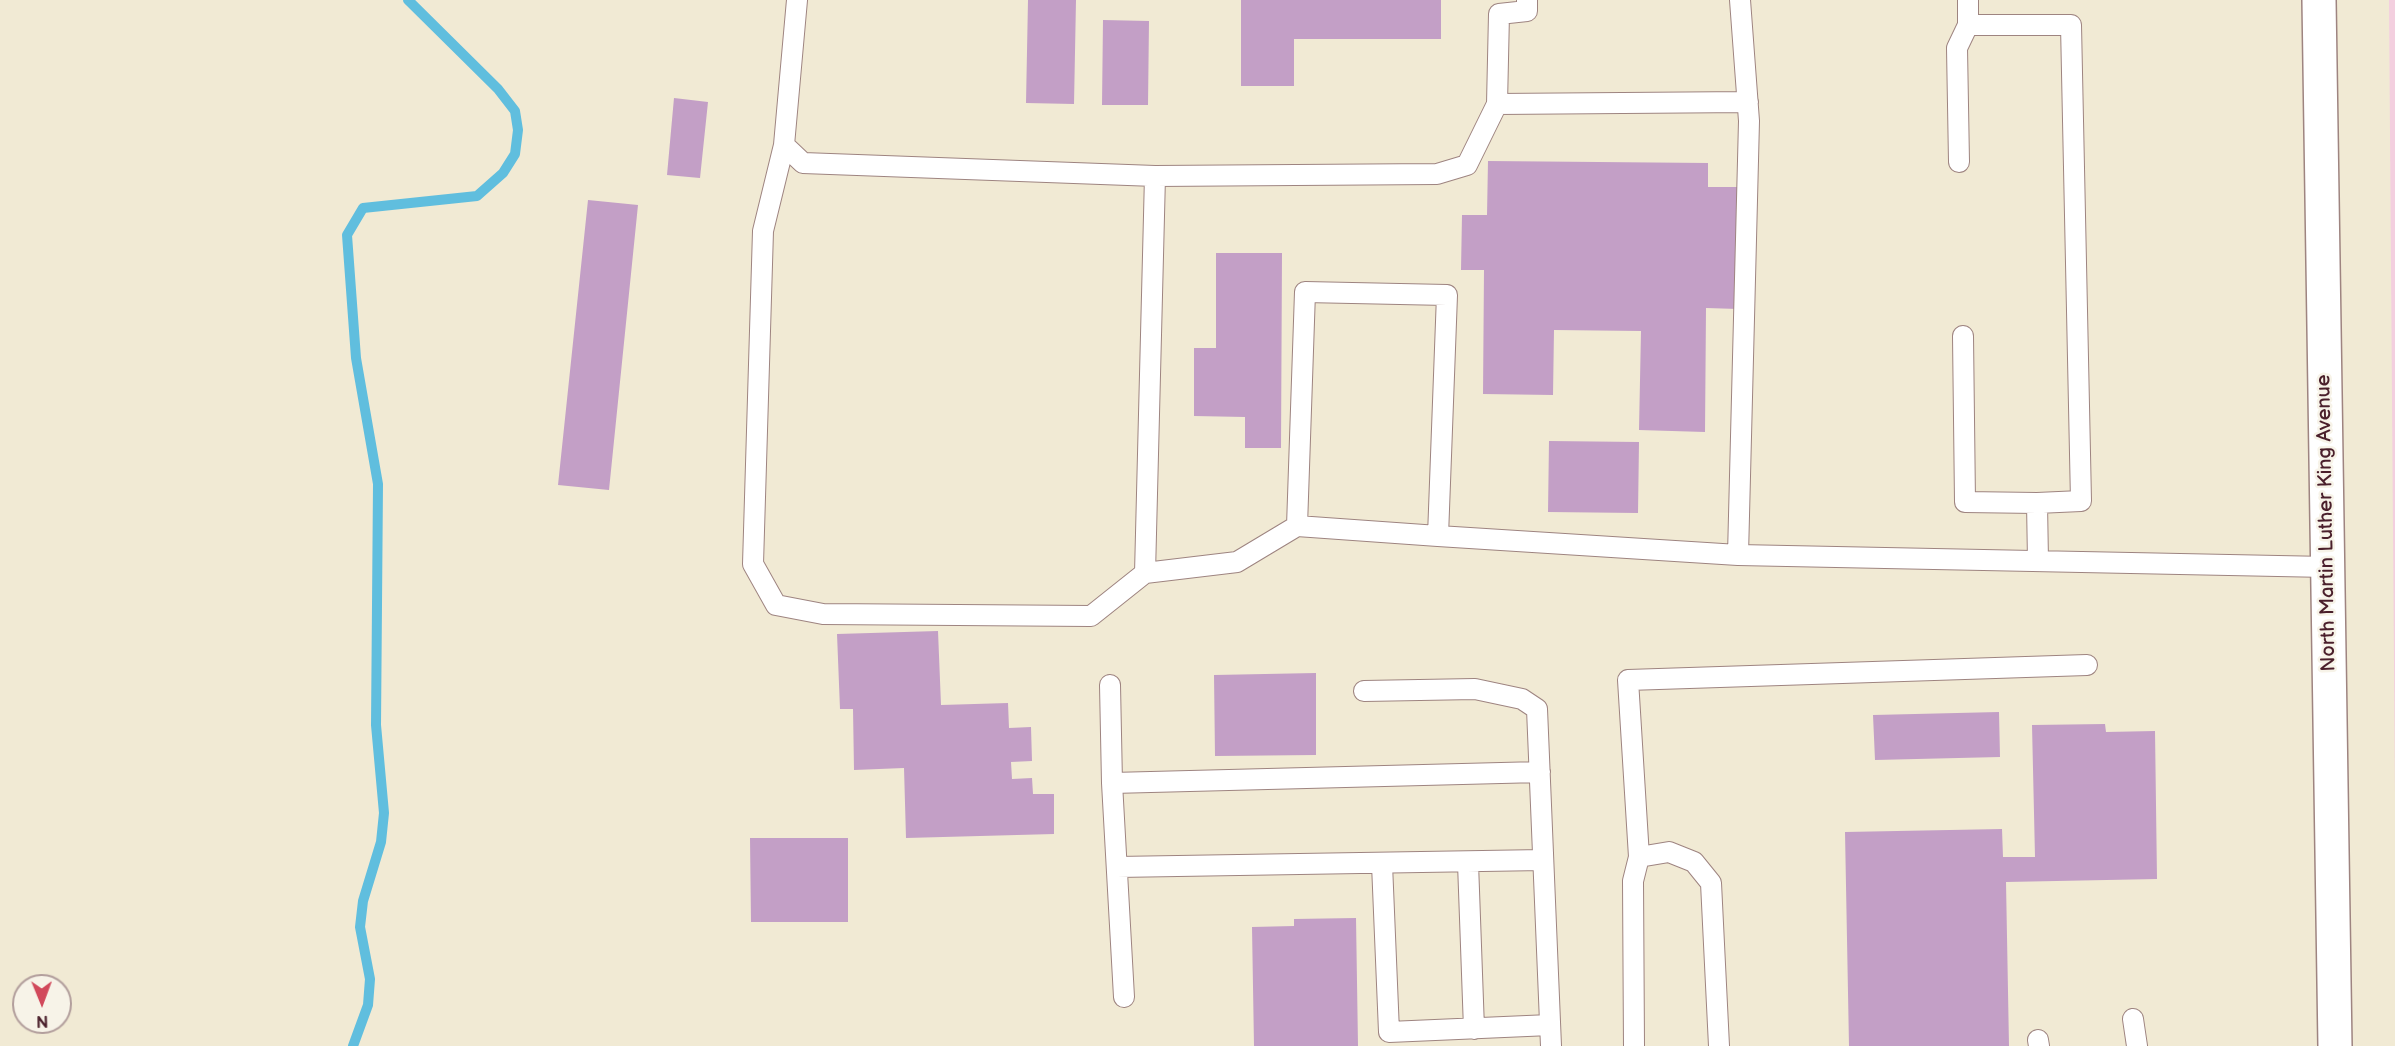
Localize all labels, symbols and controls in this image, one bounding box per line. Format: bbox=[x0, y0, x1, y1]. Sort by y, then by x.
street label: North Martin Luther King Avenue bbox=[2312, 374, 2342, 672]
north arrow bbox=[12, 974, 72, 1034]
text: N bbox=[36, 1011, 48, 1030]

